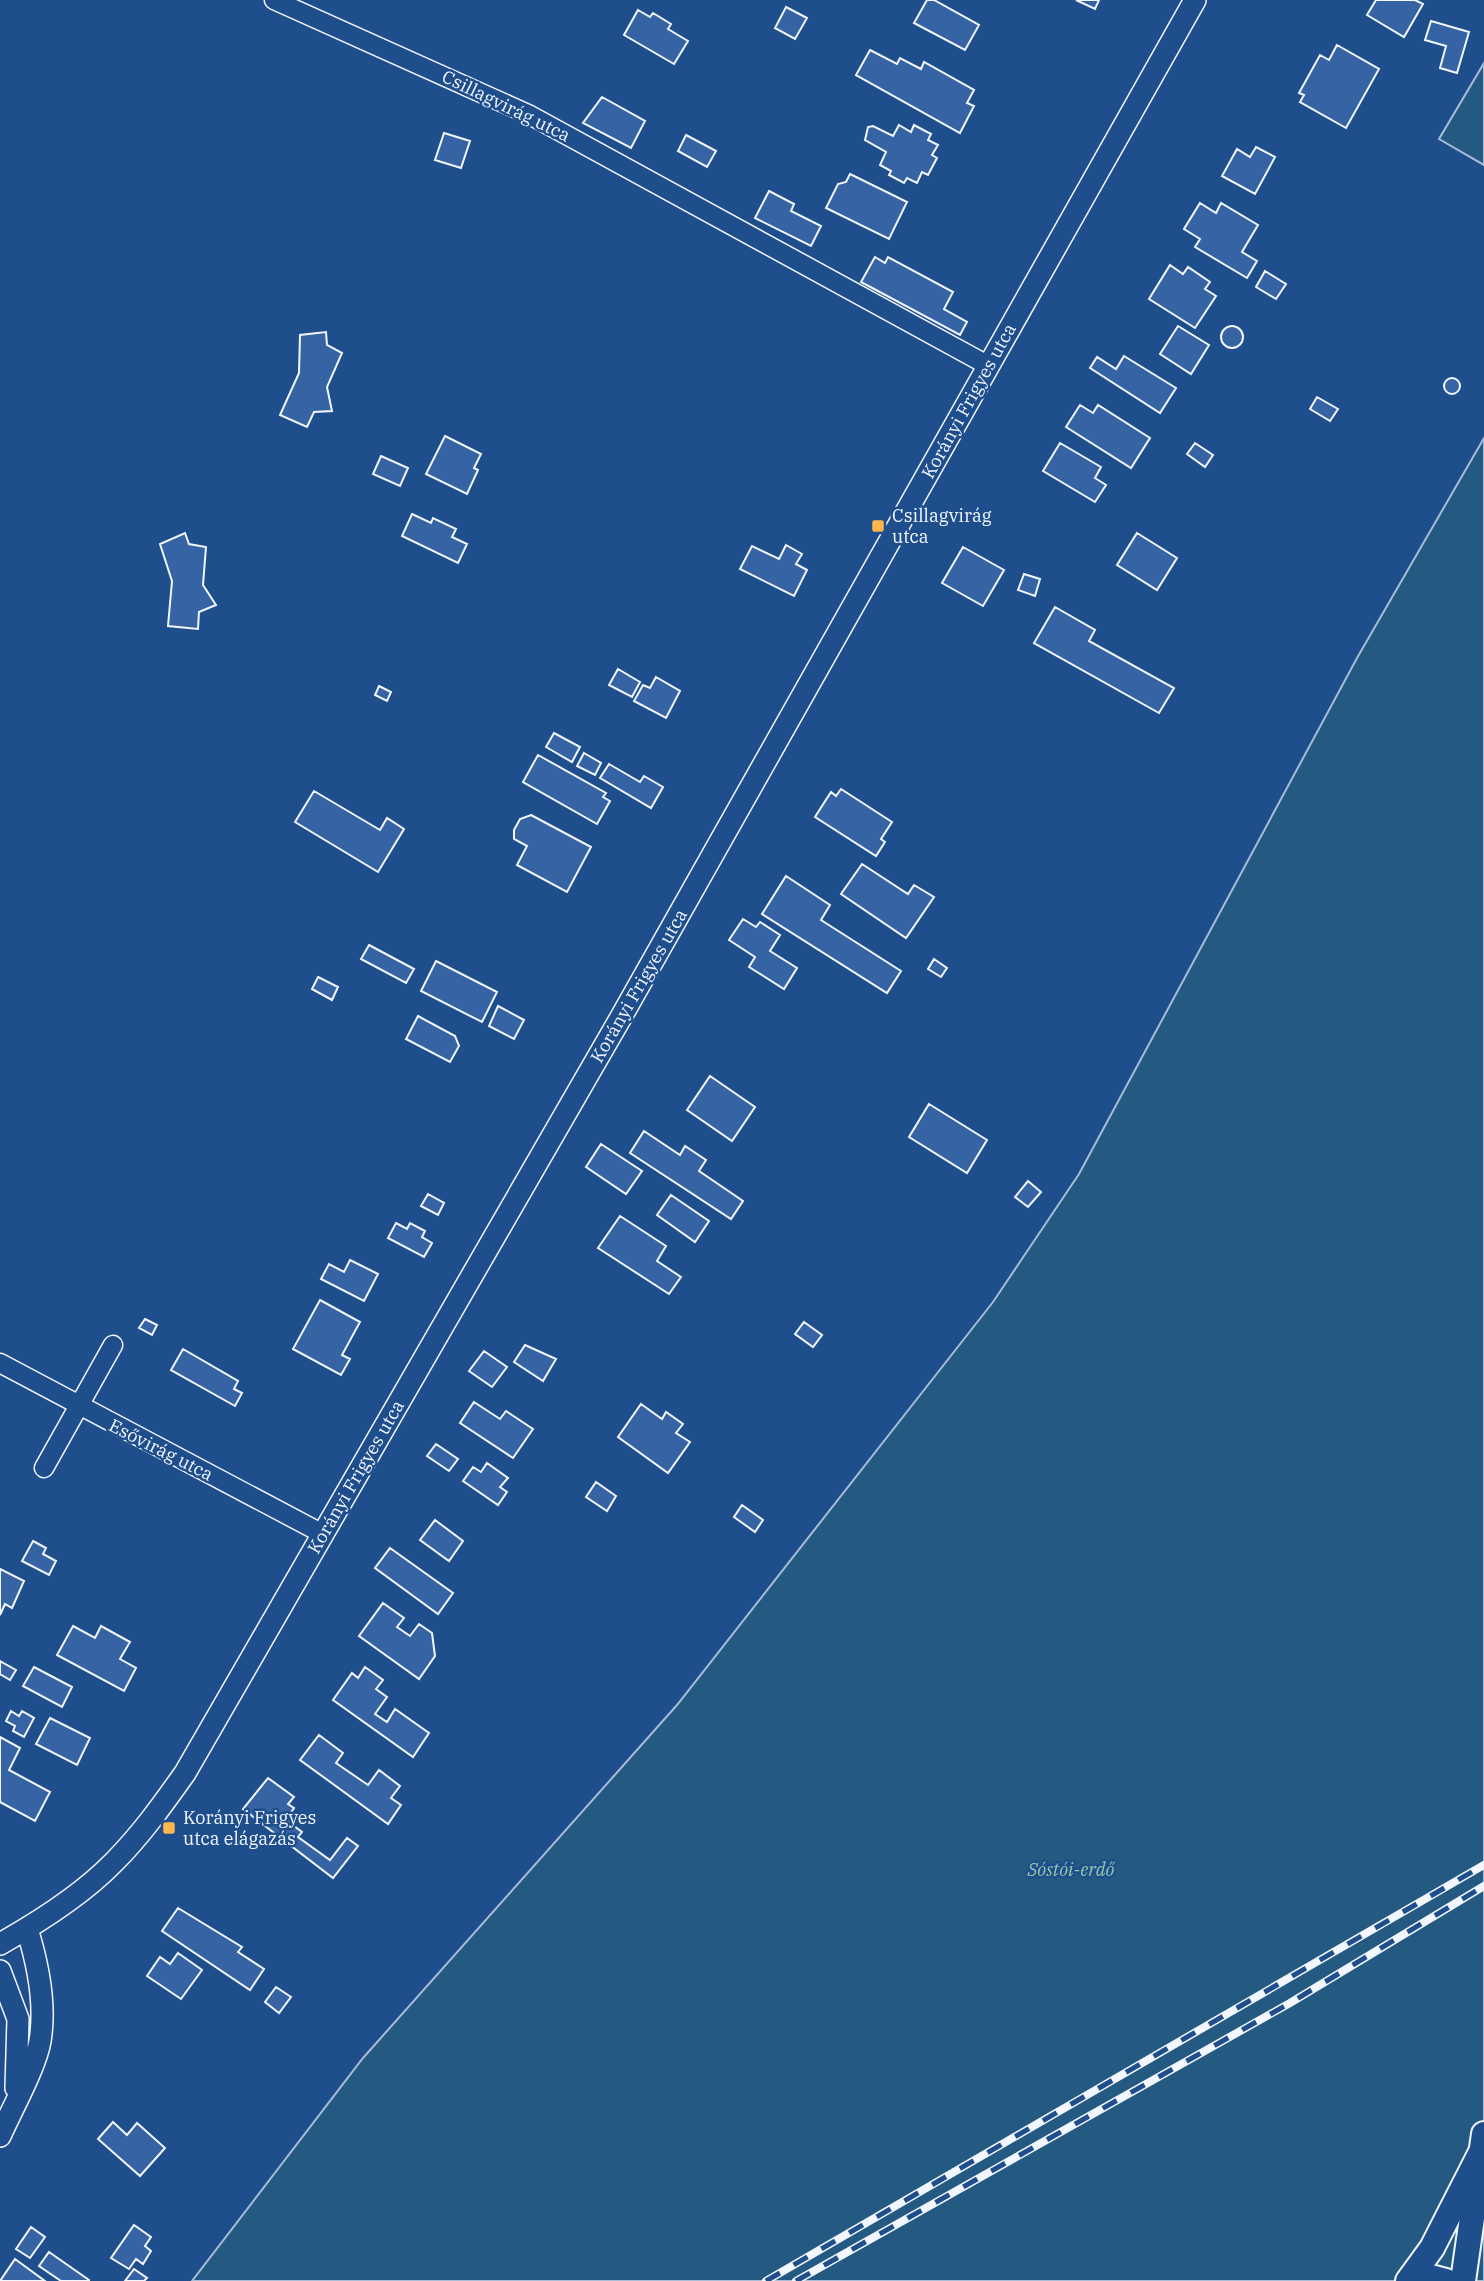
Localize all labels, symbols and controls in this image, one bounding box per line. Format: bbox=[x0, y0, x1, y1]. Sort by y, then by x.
street label: Csillagvirág utca bbox=[438, 64, 574, 147]
street label: Korányi Frigyes utca bbox=[916, 319, 1021, 482]
place label: Csillagvirág utca bbox=[892, 504, 992, 548]
marker: Csillagvirág utca bbox=[870, 518, 886, 534]
street label: Korányi Frigyes utca bbox=[585, 905, 692, 1067]
street label: Korányi Frigyes utca bbox=[302, 1396, 409, 1558]
street label: Esővirág utca bbox=[105, 1413, 217, 1486]
place label: Korányi Frigyes utca elágazás bbox=[183, 1806, 316, 1850]
marker: Korányi Frigyes utca elágazás bbox=[161, 1820, 177, 1836]
park label: Sóstói-erdő bbox=[1026, 1858, 1116, 1881]

